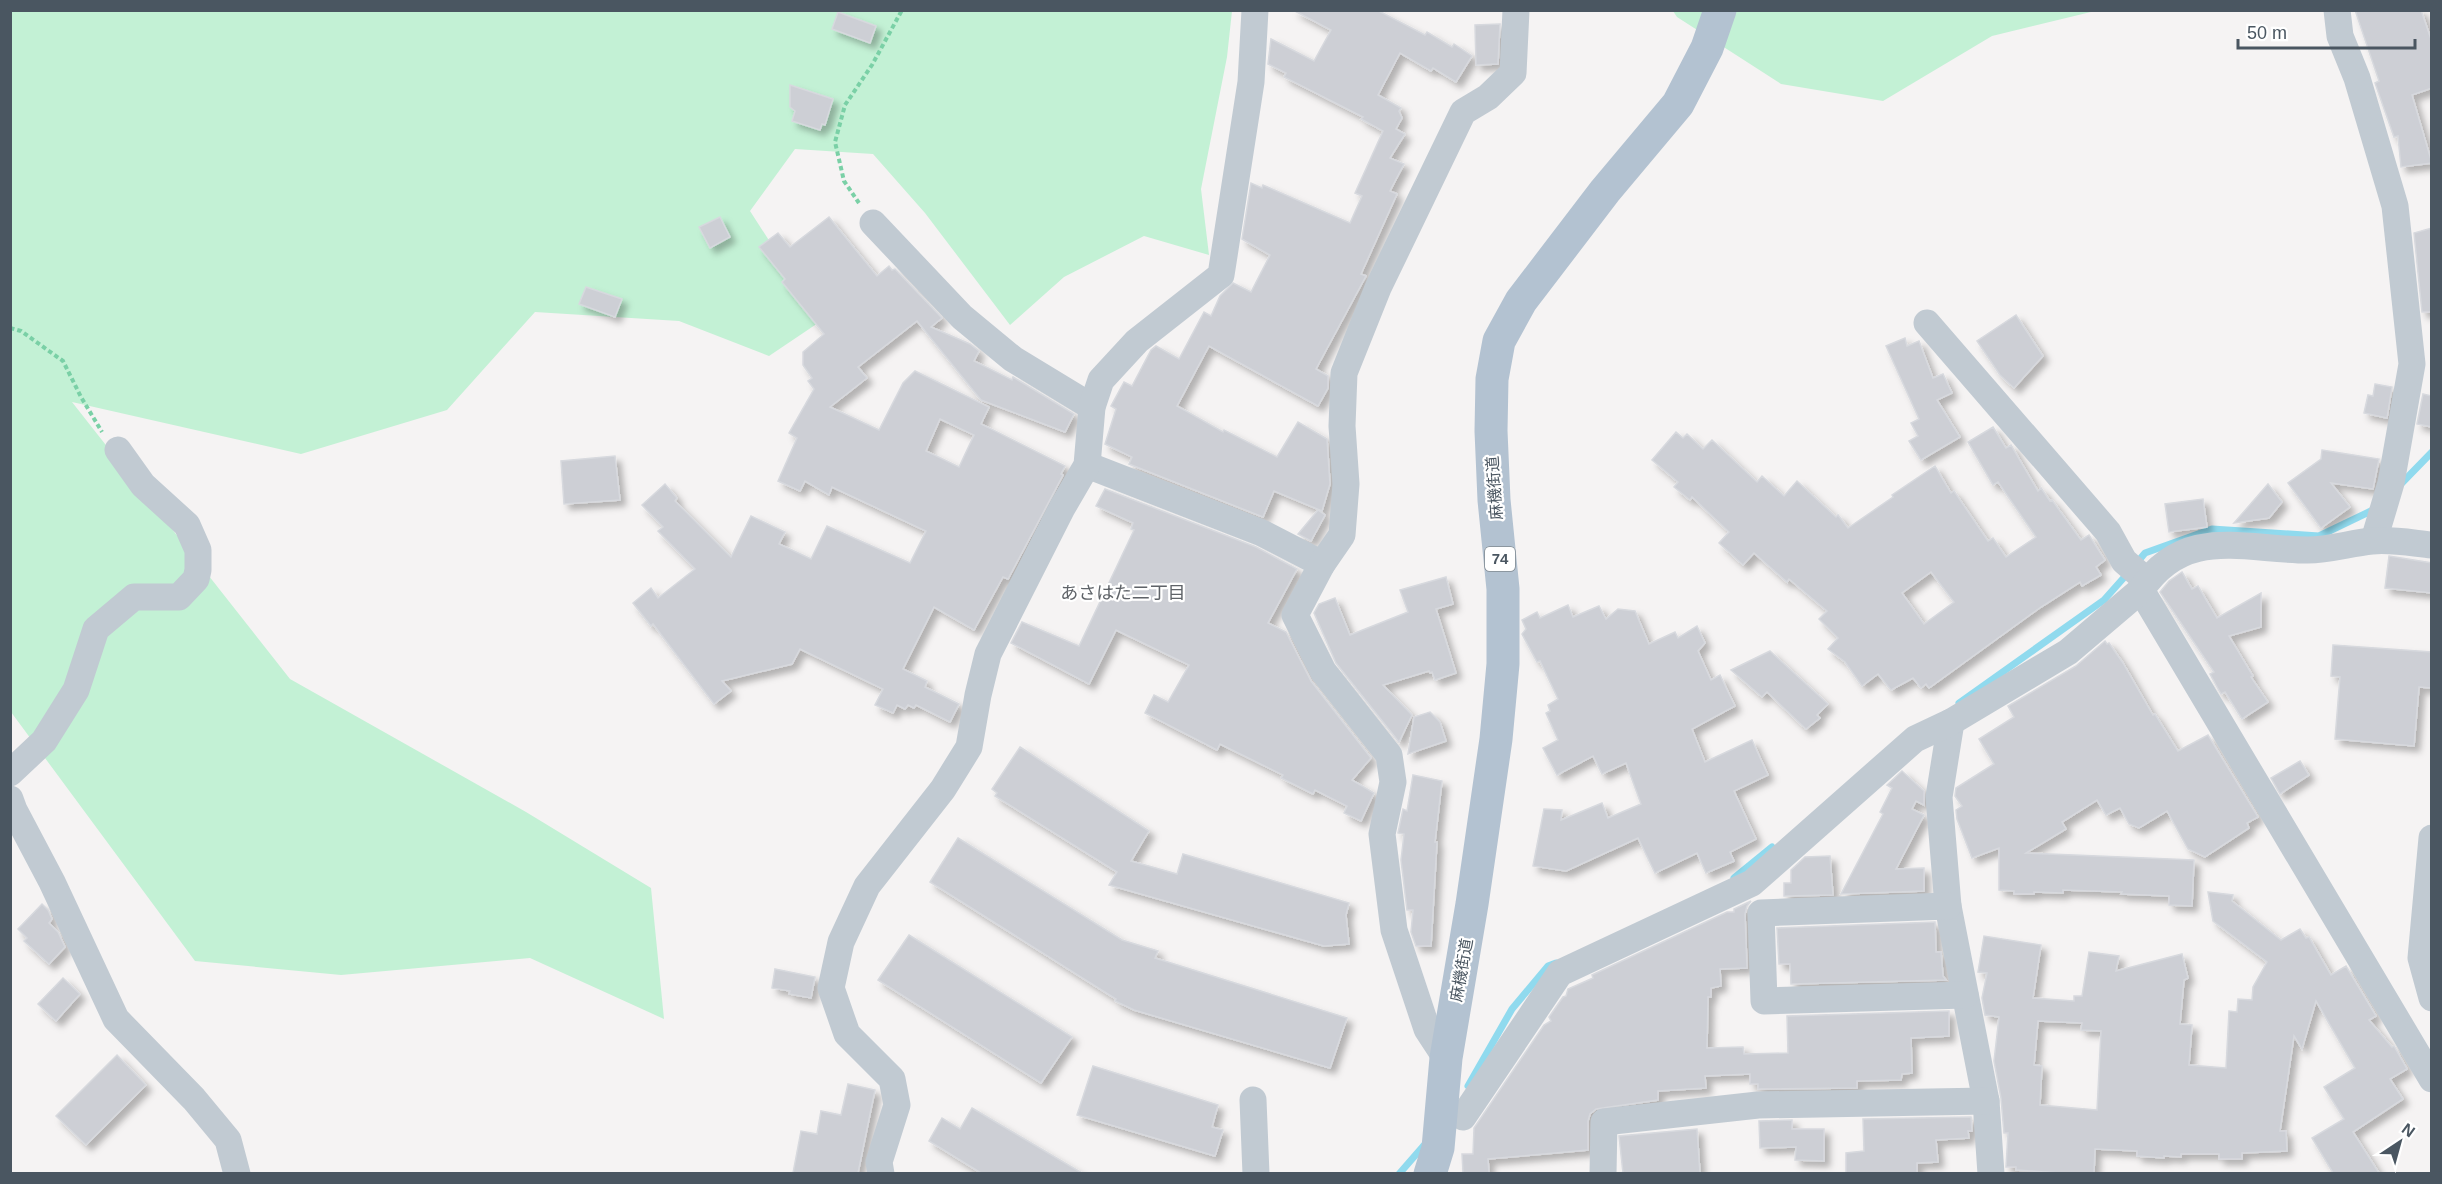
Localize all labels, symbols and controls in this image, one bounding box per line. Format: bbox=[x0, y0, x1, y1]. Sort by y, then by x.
scale bar bbox=[2238, 12, 2415, 50]
text: 50 m bbox=[2247, 23, 2287, 43]
street label: 麻機街道 bbox=[1484, 455, 1505, 520]
road number: 74 bbox=[1485, 547, 1515, 571]
district label: あさはた二丁目 bbox=[1060, 583, 1186, 603]
street label: 麻機街道 bbox=[1448, 937, 1475, 1003]
north arrow bbox=[2370, 1112, 2430, 1172]
text: N bbox=[2399, 1120, 2418, 1141]

